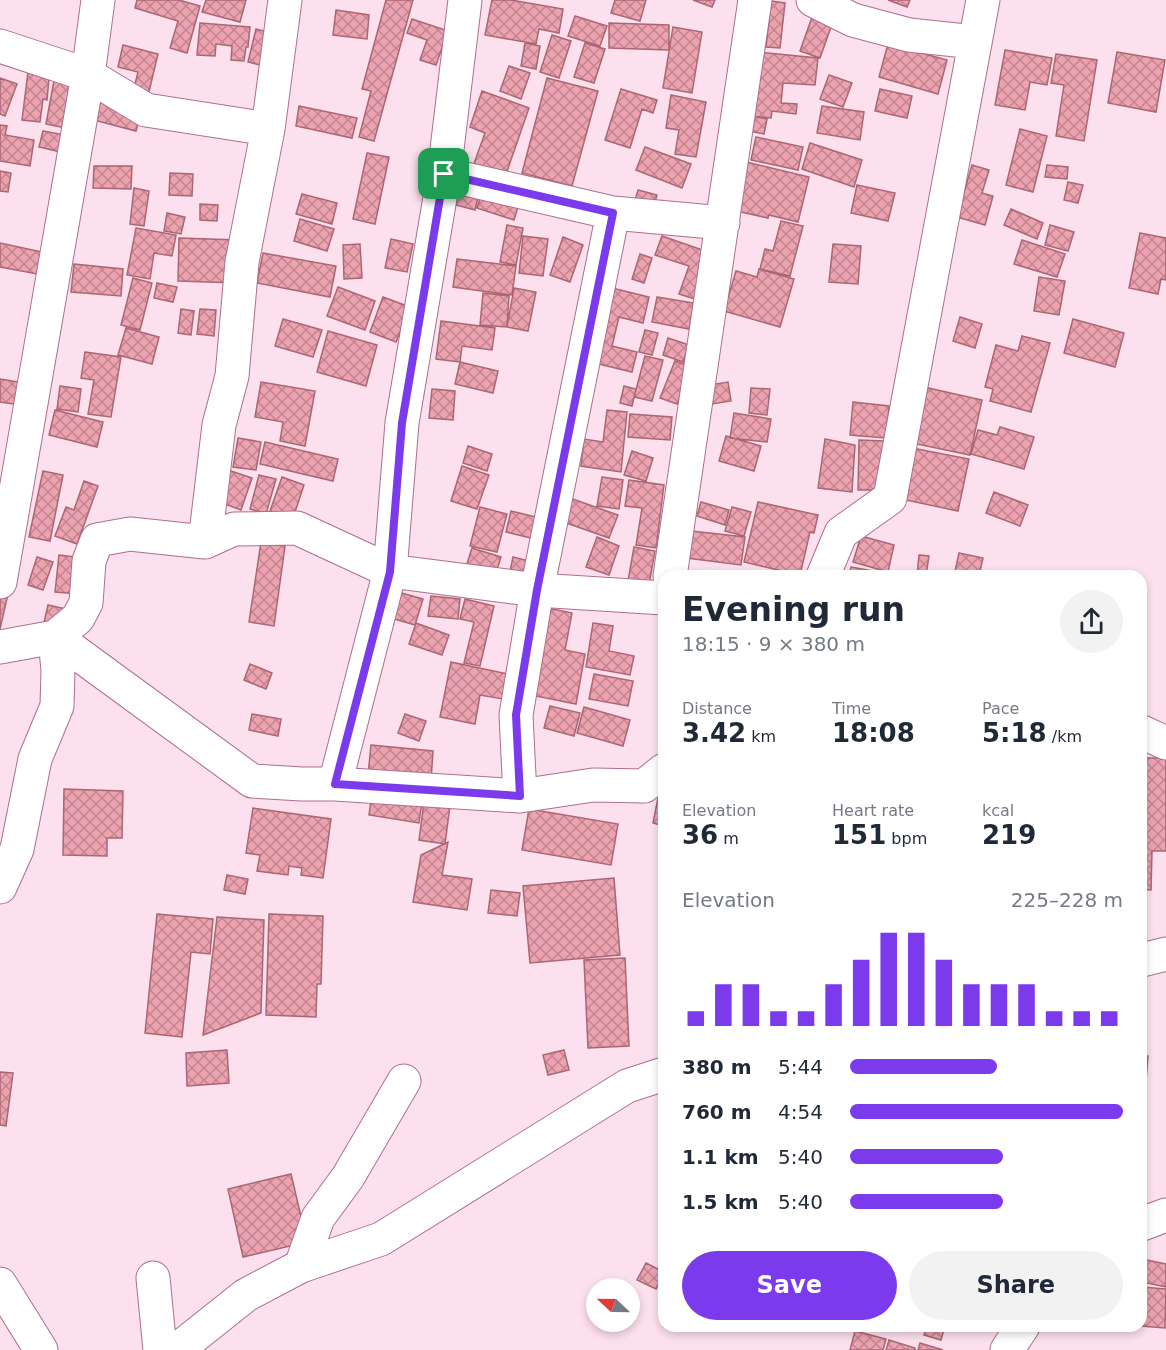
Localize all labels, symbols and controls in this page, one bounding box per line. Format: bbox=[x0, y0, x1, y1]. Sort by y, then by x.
pin bbox=[418, 148, 469, 199]
icon: arrive bbox=[427, 157, 460, 190]
text: Evening run bbox=[682, 590, 905, 629]
button: share bbox=[1060, 590, 1123, 653]
text: 18:15 · 9 × 380 m bbox=[682, 632, 865, 656]
text: Distance bbox=[682, 699, 752, 718]
text: Time bbox=[832, 699, 871, 718]
text: Pace bbox=[982, 699, 1019, 718]
text: 3.42 bbox=[682, 718, 746, 748]
text: 18:08 bbox=[832, 718, 915, 748]
text: 5:18 bbox=[982, 718, 1047, 748]
text: km bbox=[746, 727, 776, 746]
text: /km bbox=[1047, 727, 1082, 746]
text: Elevation bbox=[682, 801, 756, 820]
text: Heart rate bbox=[832, 801, 914, 820]
text: kcal bbox=[982, 801, 1014, 820]
text: 36 bbox=[682, 820, 718, 850]
text: 151 bbox=[832, 820, 886, 850]
text: 219 bbox=[982, 820, 1036, 850]
text: m bbox=[718, 829, 739, 848]
text: bpm bbox=[886, 829, 927, 848]
text: Elevation bbox=[682, 888, 775, 912]
text: 225–228 m bbox=[1011, 888, 1123, 912]
text: 380 m bbox=[682, 1055, 752, 1079]
text: 5:44 bbox=[778, 1055, 823, 1079]
text: 760 m bbox=[682, 1100, 752, 1124]
text: 4:54 bbox=[778, 1100, 823, 1124]
text: 1.1 km bbox=[682, 1145, 759, 1169]
text: 5:40 bbox=[778, 1145, 823, 1169]
text: 1.5 km bbox=[682, 1190, 759, 1214]
text: 5:40 bbox=[778, 1190, 823, 1214]
button: Save bbox=[682, 1251, 897, 1320]
button: Share bbox=[909, 1251, 1123, 1320]
north arrow bbox=[586, 1278, 640, 1332]
map controls bbox=[586, 1278, 640, 1332]

